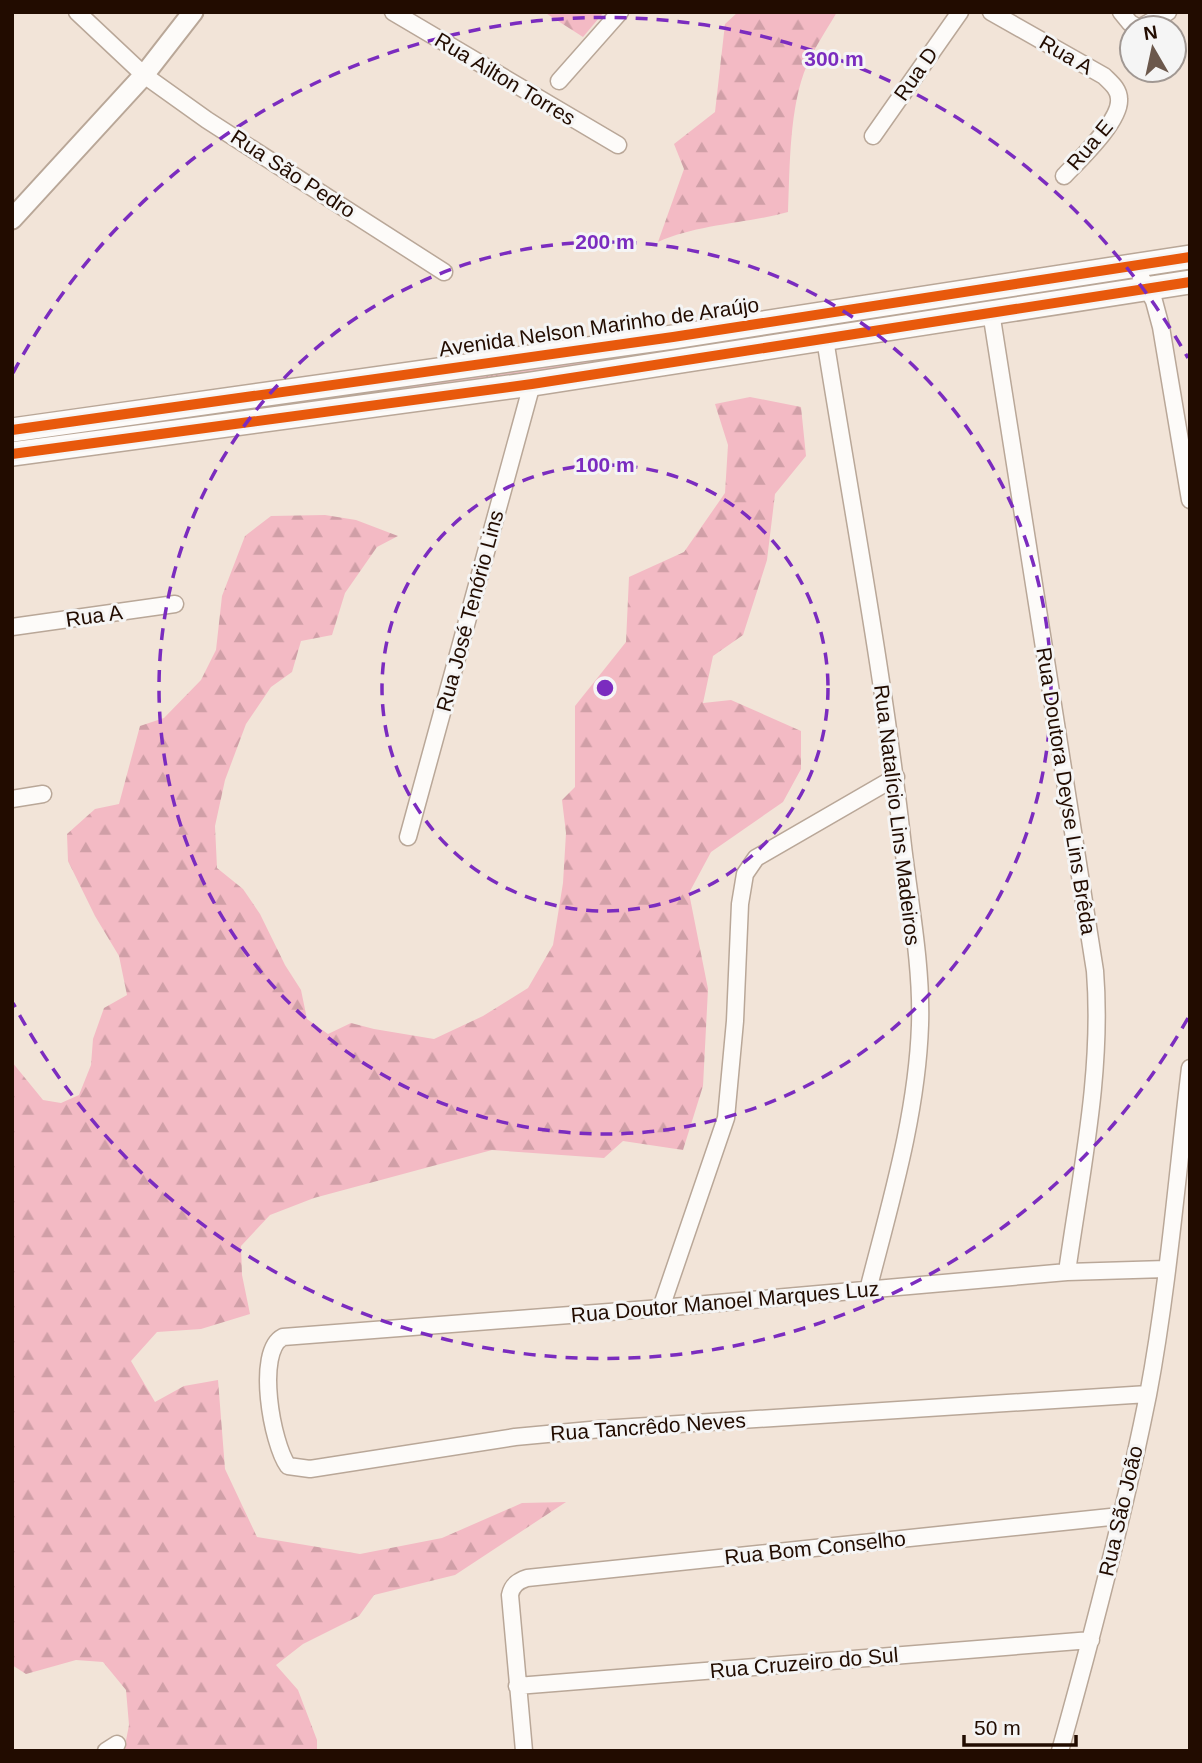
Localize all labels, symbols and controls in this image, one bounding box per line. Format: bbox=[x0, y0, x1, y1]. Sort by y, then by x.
north arrow bbox=[1118, 14, 1188, 84]
text: N bbox=[1142, 21, 1159, 44]
street label: Rua Ailton Torres bbox=[431, 28, 580, 130]
street label: Rua A bbox=[1036, 30, 1097, 79]
street label: Rua D bbox=[889, 43, 942, 105]
text: 300 m bbox=[804, 47, 864, 70]
street label: Rua E bbox=[1062, 115, 1117, 174]
street label: Rua São Pedro bbox=[227, 125, 360, 222]
text: 200 m bbox=[575, 230, 635, 253]
street label: Avenida Nelson Marinho de Araújo bbox=[437, 293, 760, 360]
text: 100 m bbox=[575, 453, 635, 476]
street label: Rua José Tenório Lins bbox=[432, 508, 507, 714]
street label: Rua A bbox=[64, 600, 124, 631]
street label: Rua Doutora Deyse Lins Brêda bbox=[1032, 646, 1101, 937]
centre of rings bbox=[593, 676, 617, 700]
street label: Rua Natalício Lins Madeiros bbox=[870, 683, 925, 947]
street label: Rua Doutor Manoel Marques Luz bbox=[570, 1277, 880, 1326]
street label: Rua Tancrêdo Neves bbox=[550, 1408, 746, 1445]
street label: Rua São João bbox=[1094, 1443, 1147, 1578]
street label: Rua Bom Conselho bbox=[723, 1527, 907, 1568]
street label: Rua Cruzeiro do Sul bbox=[709, 1643, 899, 1682]
scale bar bbox=[964, 1704, 1076, 1748]
text: 50 m bbox=[974, 1716, 1021, 1739]

